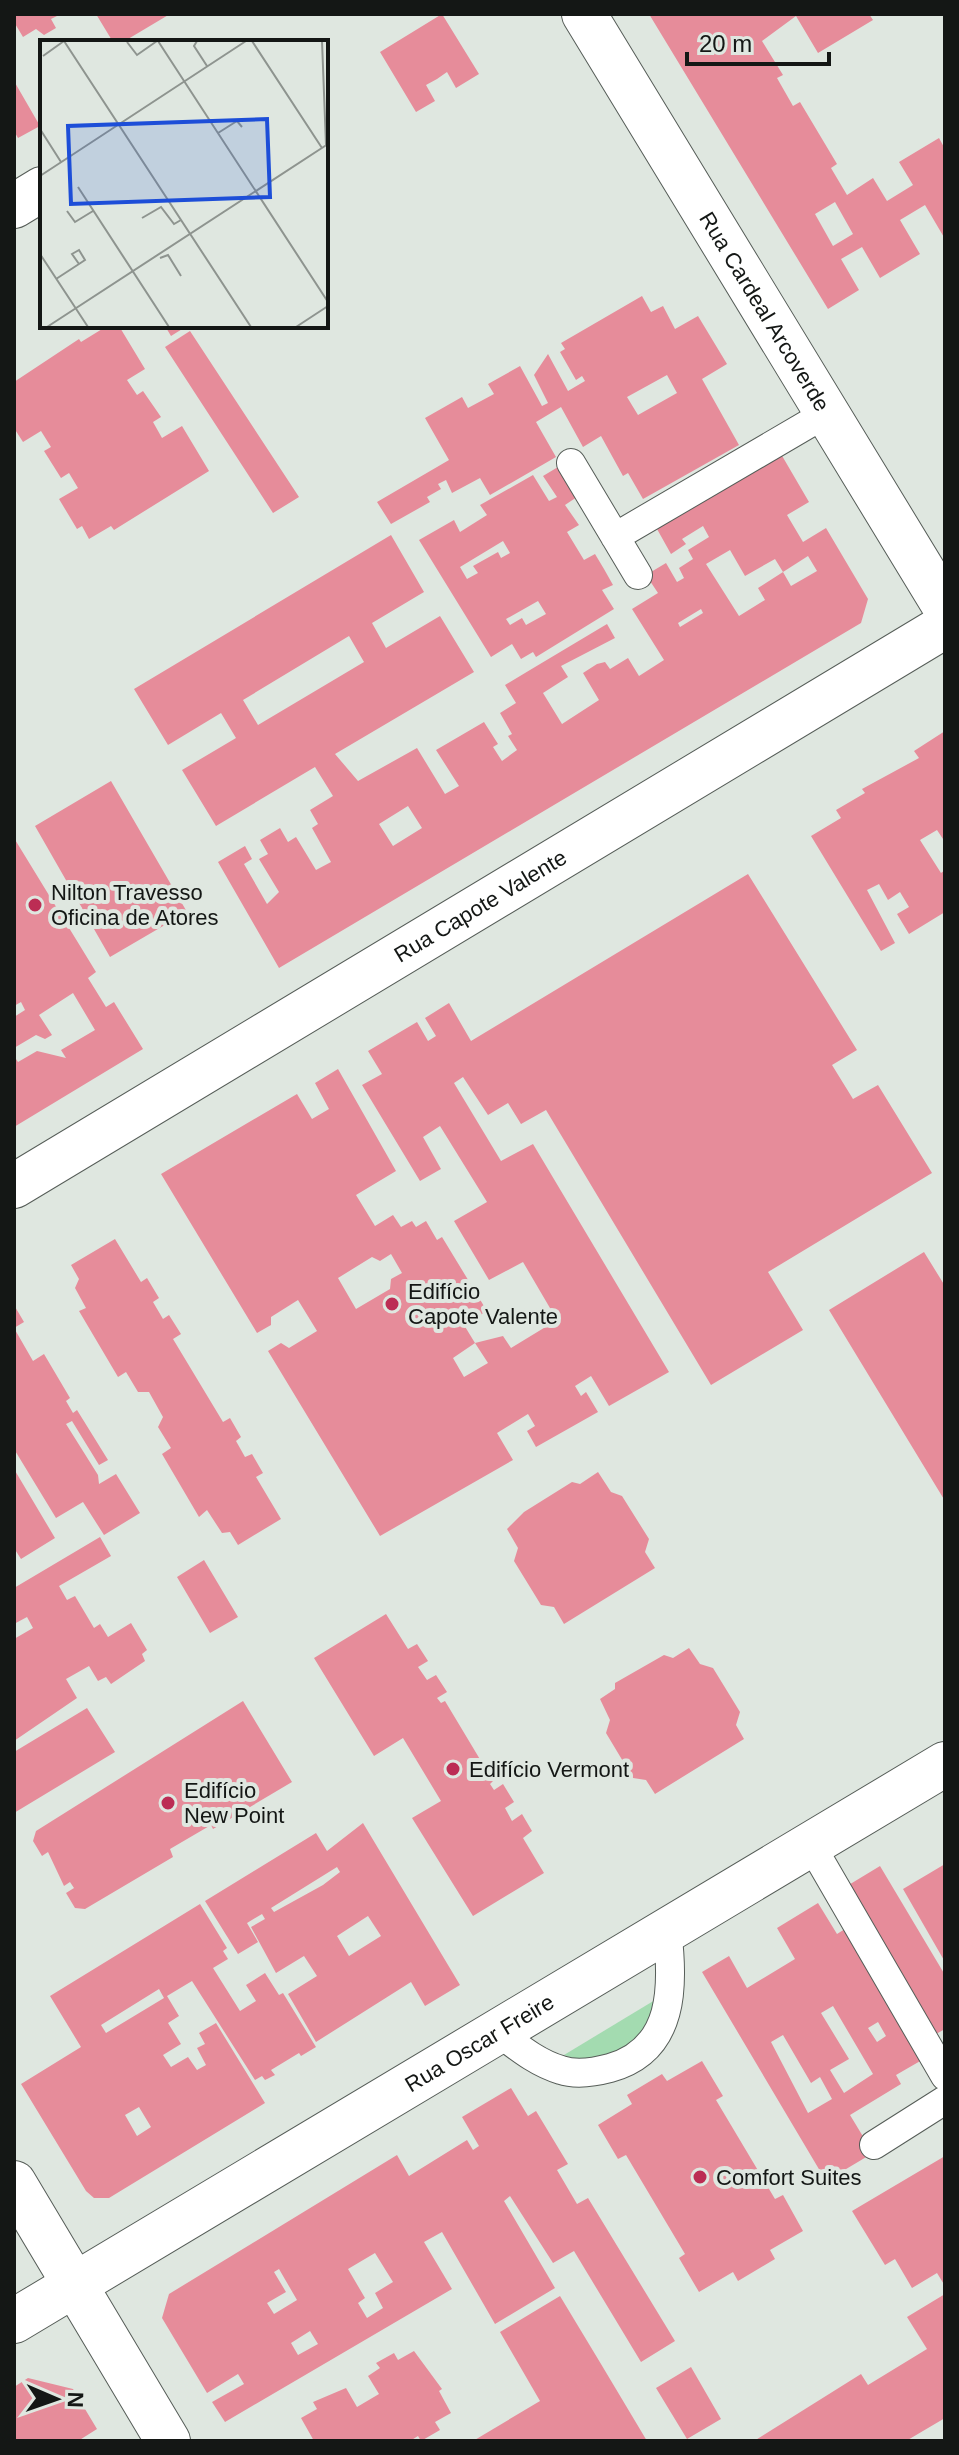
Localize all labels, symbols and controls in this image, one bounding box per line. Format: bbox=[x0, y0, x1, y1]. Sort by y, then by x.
scale bar bbox=[687, 16, 829, 66]
text: 20 m bbox=[699, 30, 752, 57]
inset map bbox=[40, 40, 328, 328]
street label: Rua Cardeal Arcoverde bbox=[695, 207, 835, 416]
street label: Rua Capote Valente bbox=[389, 844, 571, 967]
place label: Nilton Travesso Oficina de Atores bbox=[51, 880, 219, 930]
marker: Nilton Travesso Oficina de Atores bbox=[26, 896, 44, 914]
place label: Edifício Capote Valente bbox=[408, 1279, 558, 1329]
marker: Edifício Capote Valente bbox=[383, 1295, 401, 1313]
place label: Edifício Vermont bbox=[469, 1757, 629, 1782]
marker: Edifício Vermont bbox=[444, 1760, 462, 1778]
place label: Edifício New Point bbox=[184, 1778, 284, 1828]
marker: Edifício New Point bbox=[159, 1794, 177, 1812]
street label: Rua Oscar Freire bbox=[400, 1989, 558, 2097]
place label: Comfort Suites bbox=[716, 2165, 862, 2190]
marker: Comfort Suites bbox=[691, 2168, 709, 2186]
north arrow bbox=[16, 2359, 96, 2439]
text: N bbox=[63, 2391, 88, 2408]

